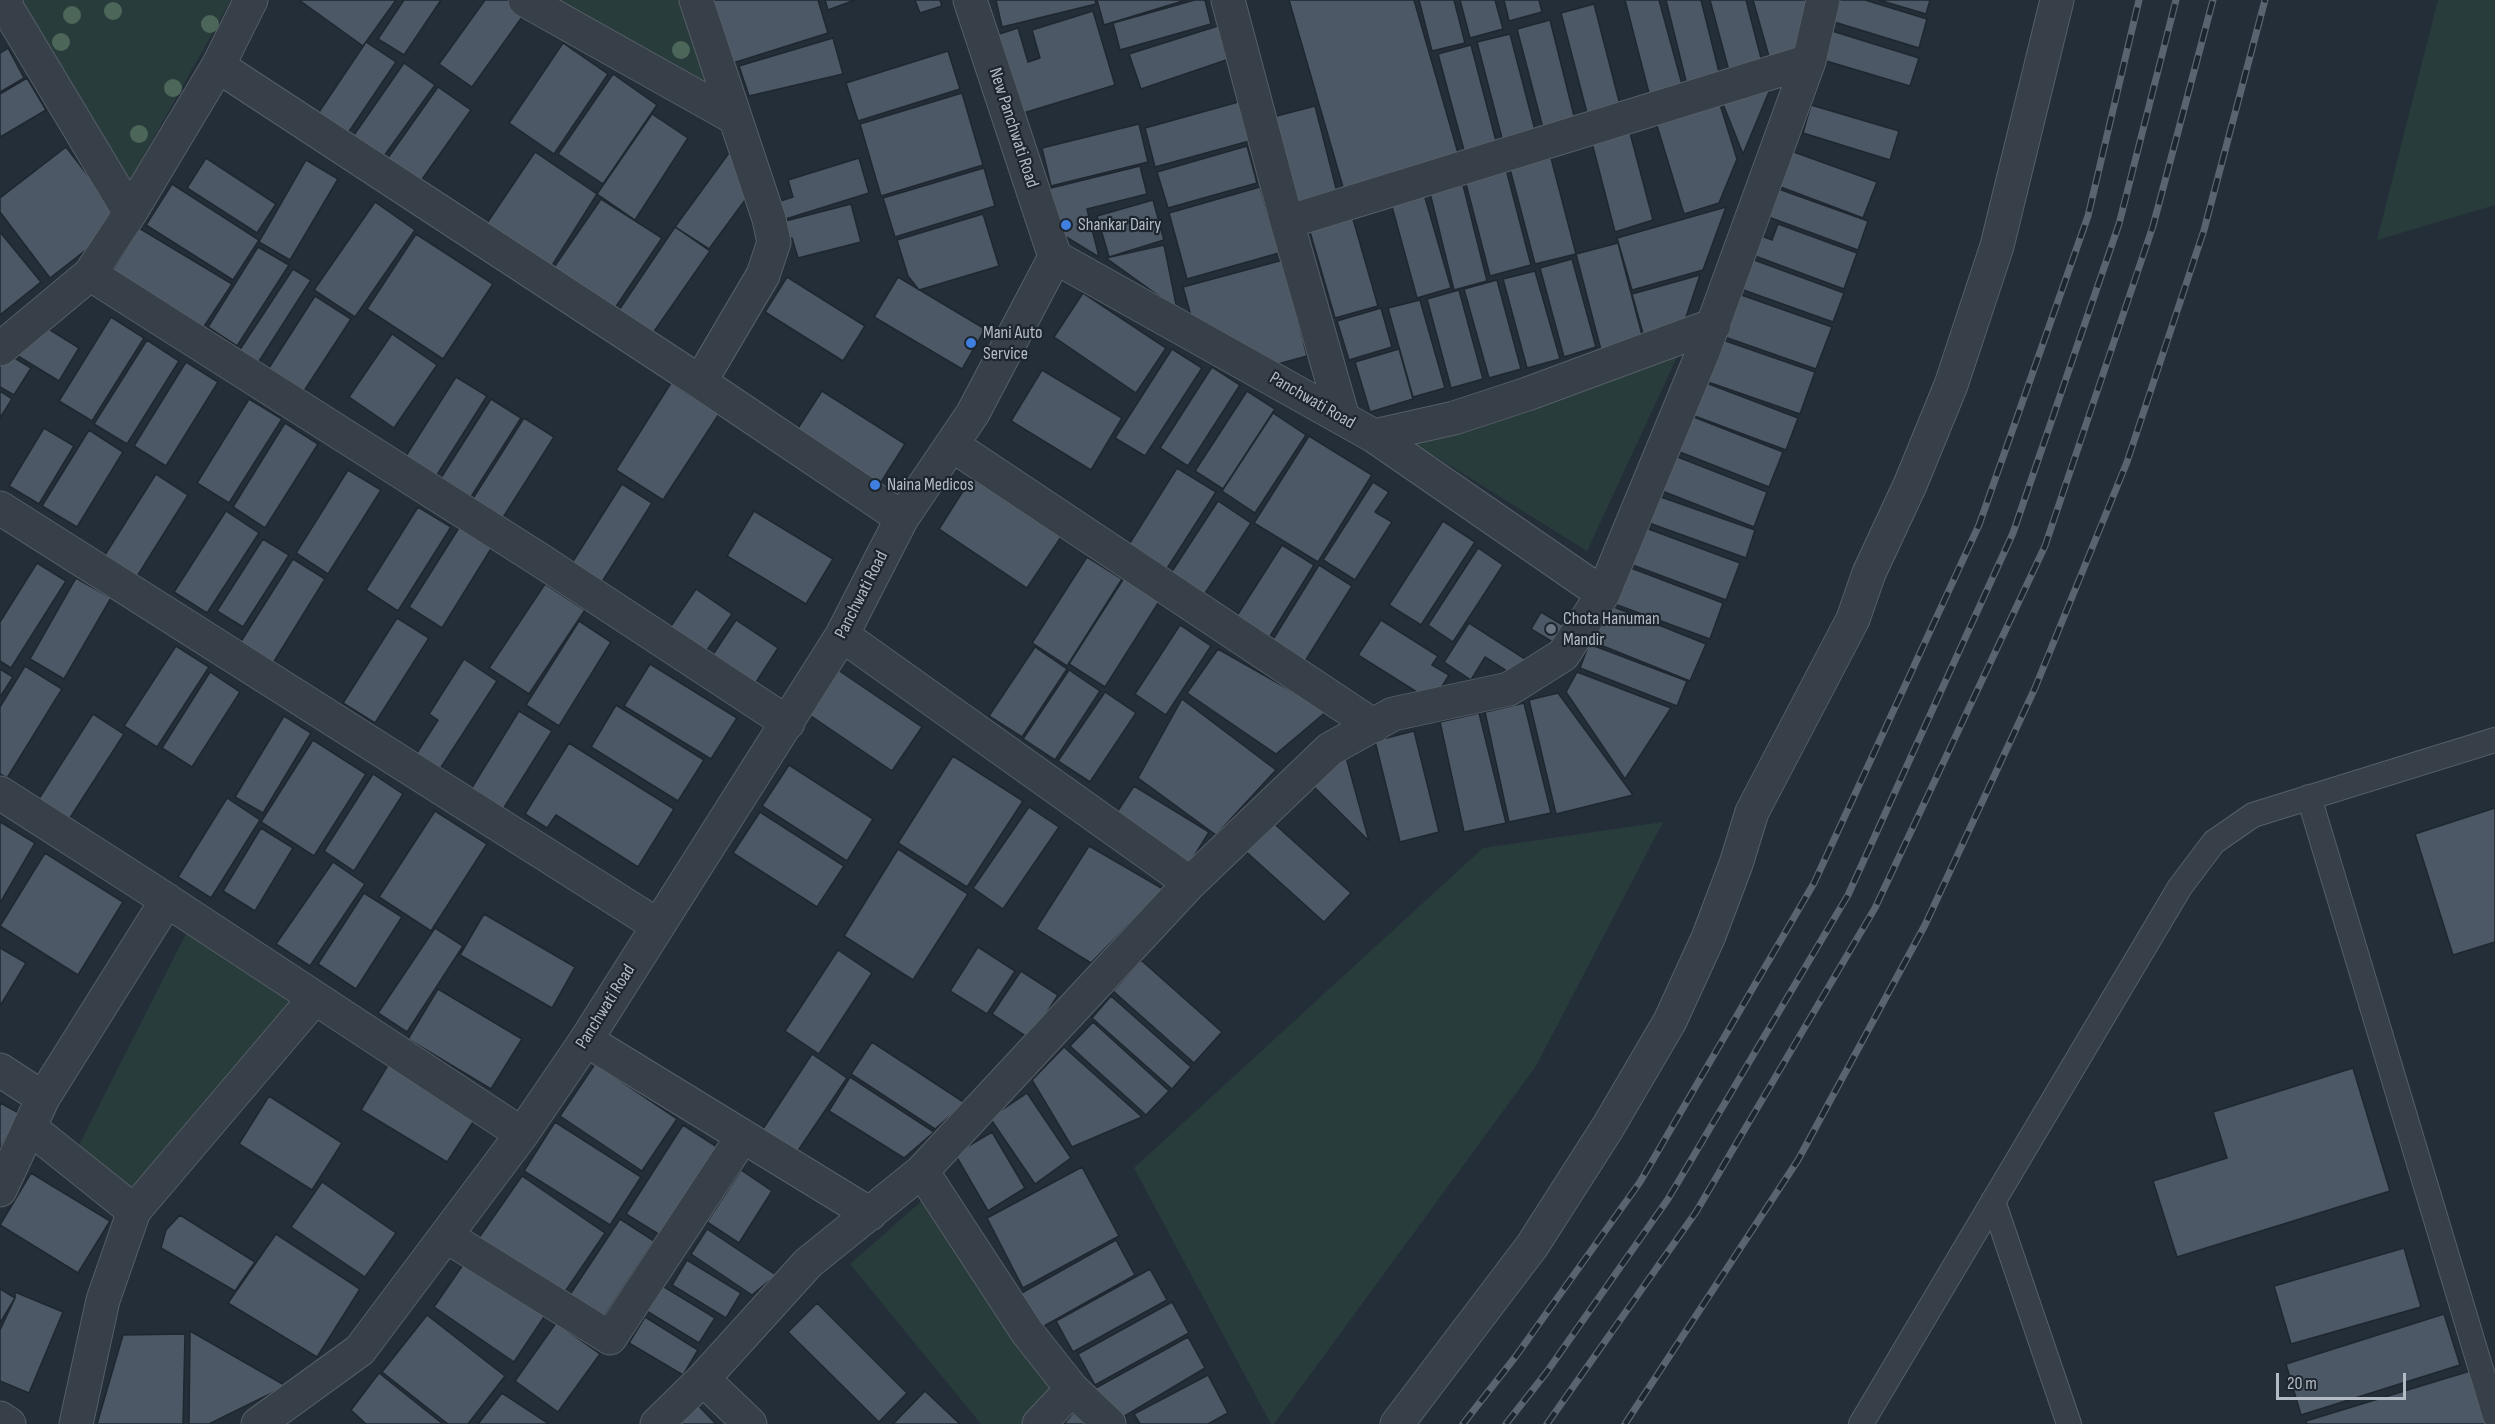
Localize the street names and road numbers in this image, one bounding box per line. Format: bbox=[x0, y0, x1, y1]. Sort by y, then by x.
street label: New Panchwati Road bbox=[983, 65, 1043, 191]
street label: Panchwati Road bbox=[1265, 368, 1359, 434]
street label: Panchwati Road bbox=[831, 548, 893, 642]
street label: Panchwati Road bbox=[572, 961, 640, 1053]

